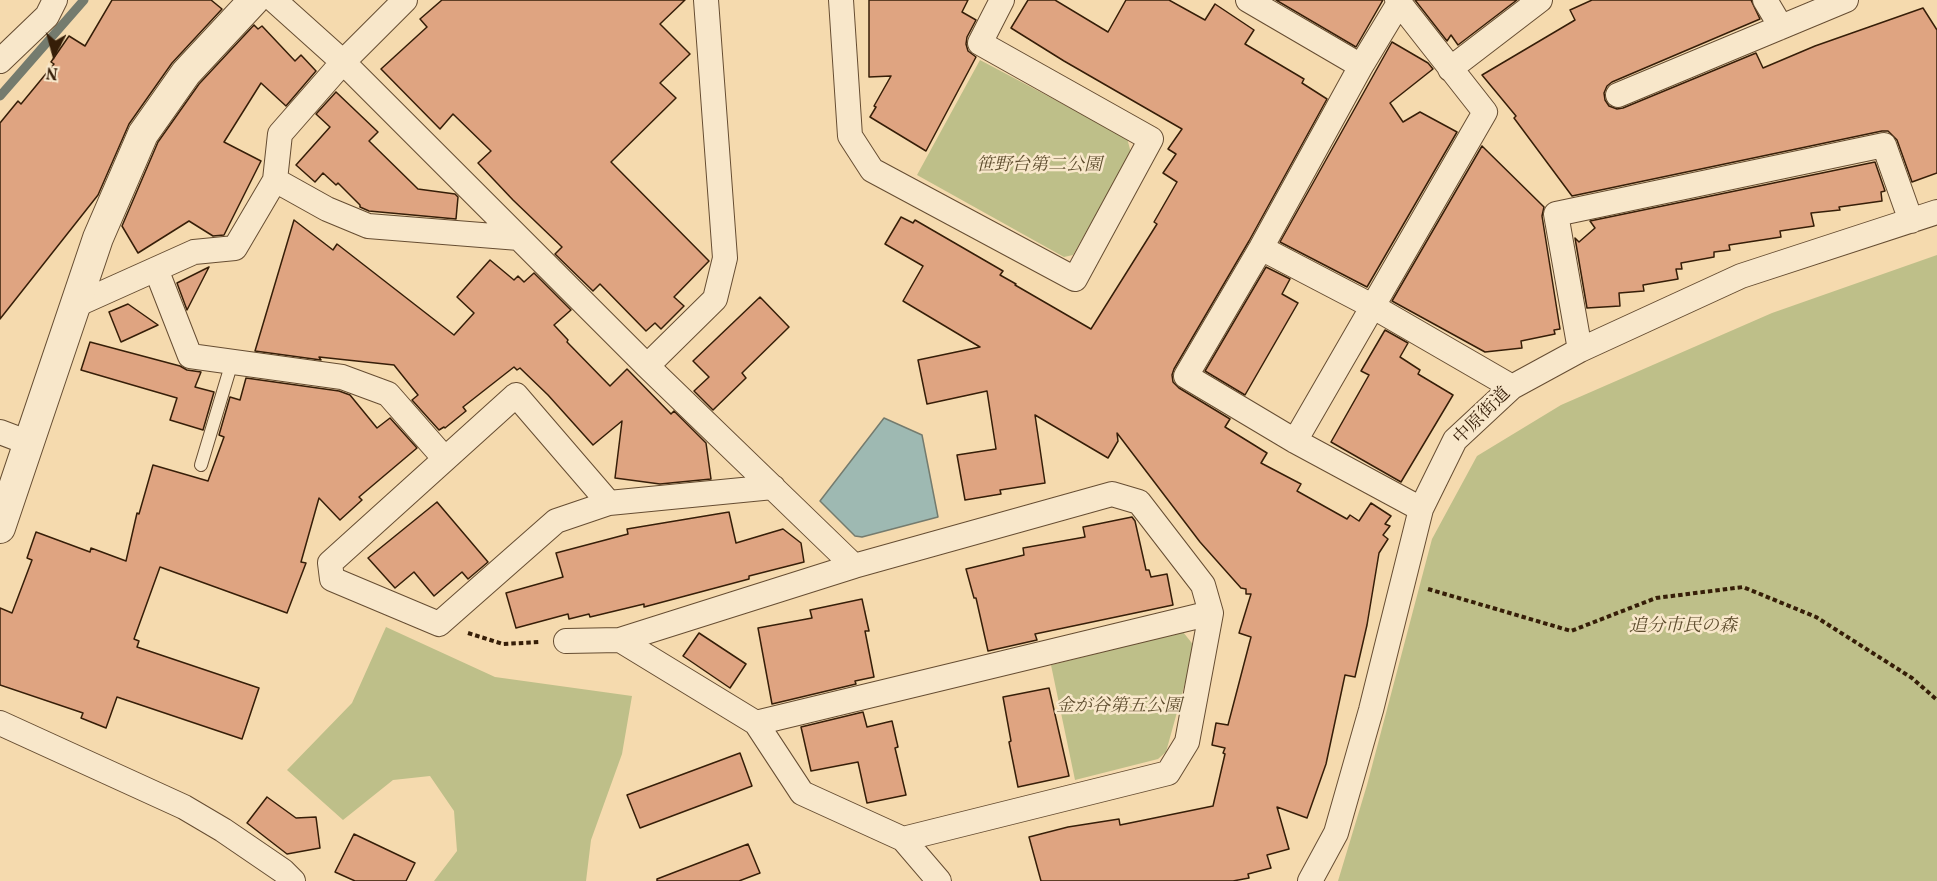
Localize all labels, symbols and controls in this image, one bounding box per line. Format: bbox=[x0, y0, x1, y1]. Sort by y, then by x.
north arrow bbox=[24, 24, 84, 84]
text: N bbox=[45, 60, 59, 83]
park label: 笹野台第二公園 bbox=[976, 156, 1102, 178]
street label: 中原街道 bbox=[1450, 384, 1516, 450]
park label: 追分市民の森 bbox=[1629, 617, 1737, 639]
park label: 金が谷第五公園 bbox=[1056, 697, 1182, 719]

